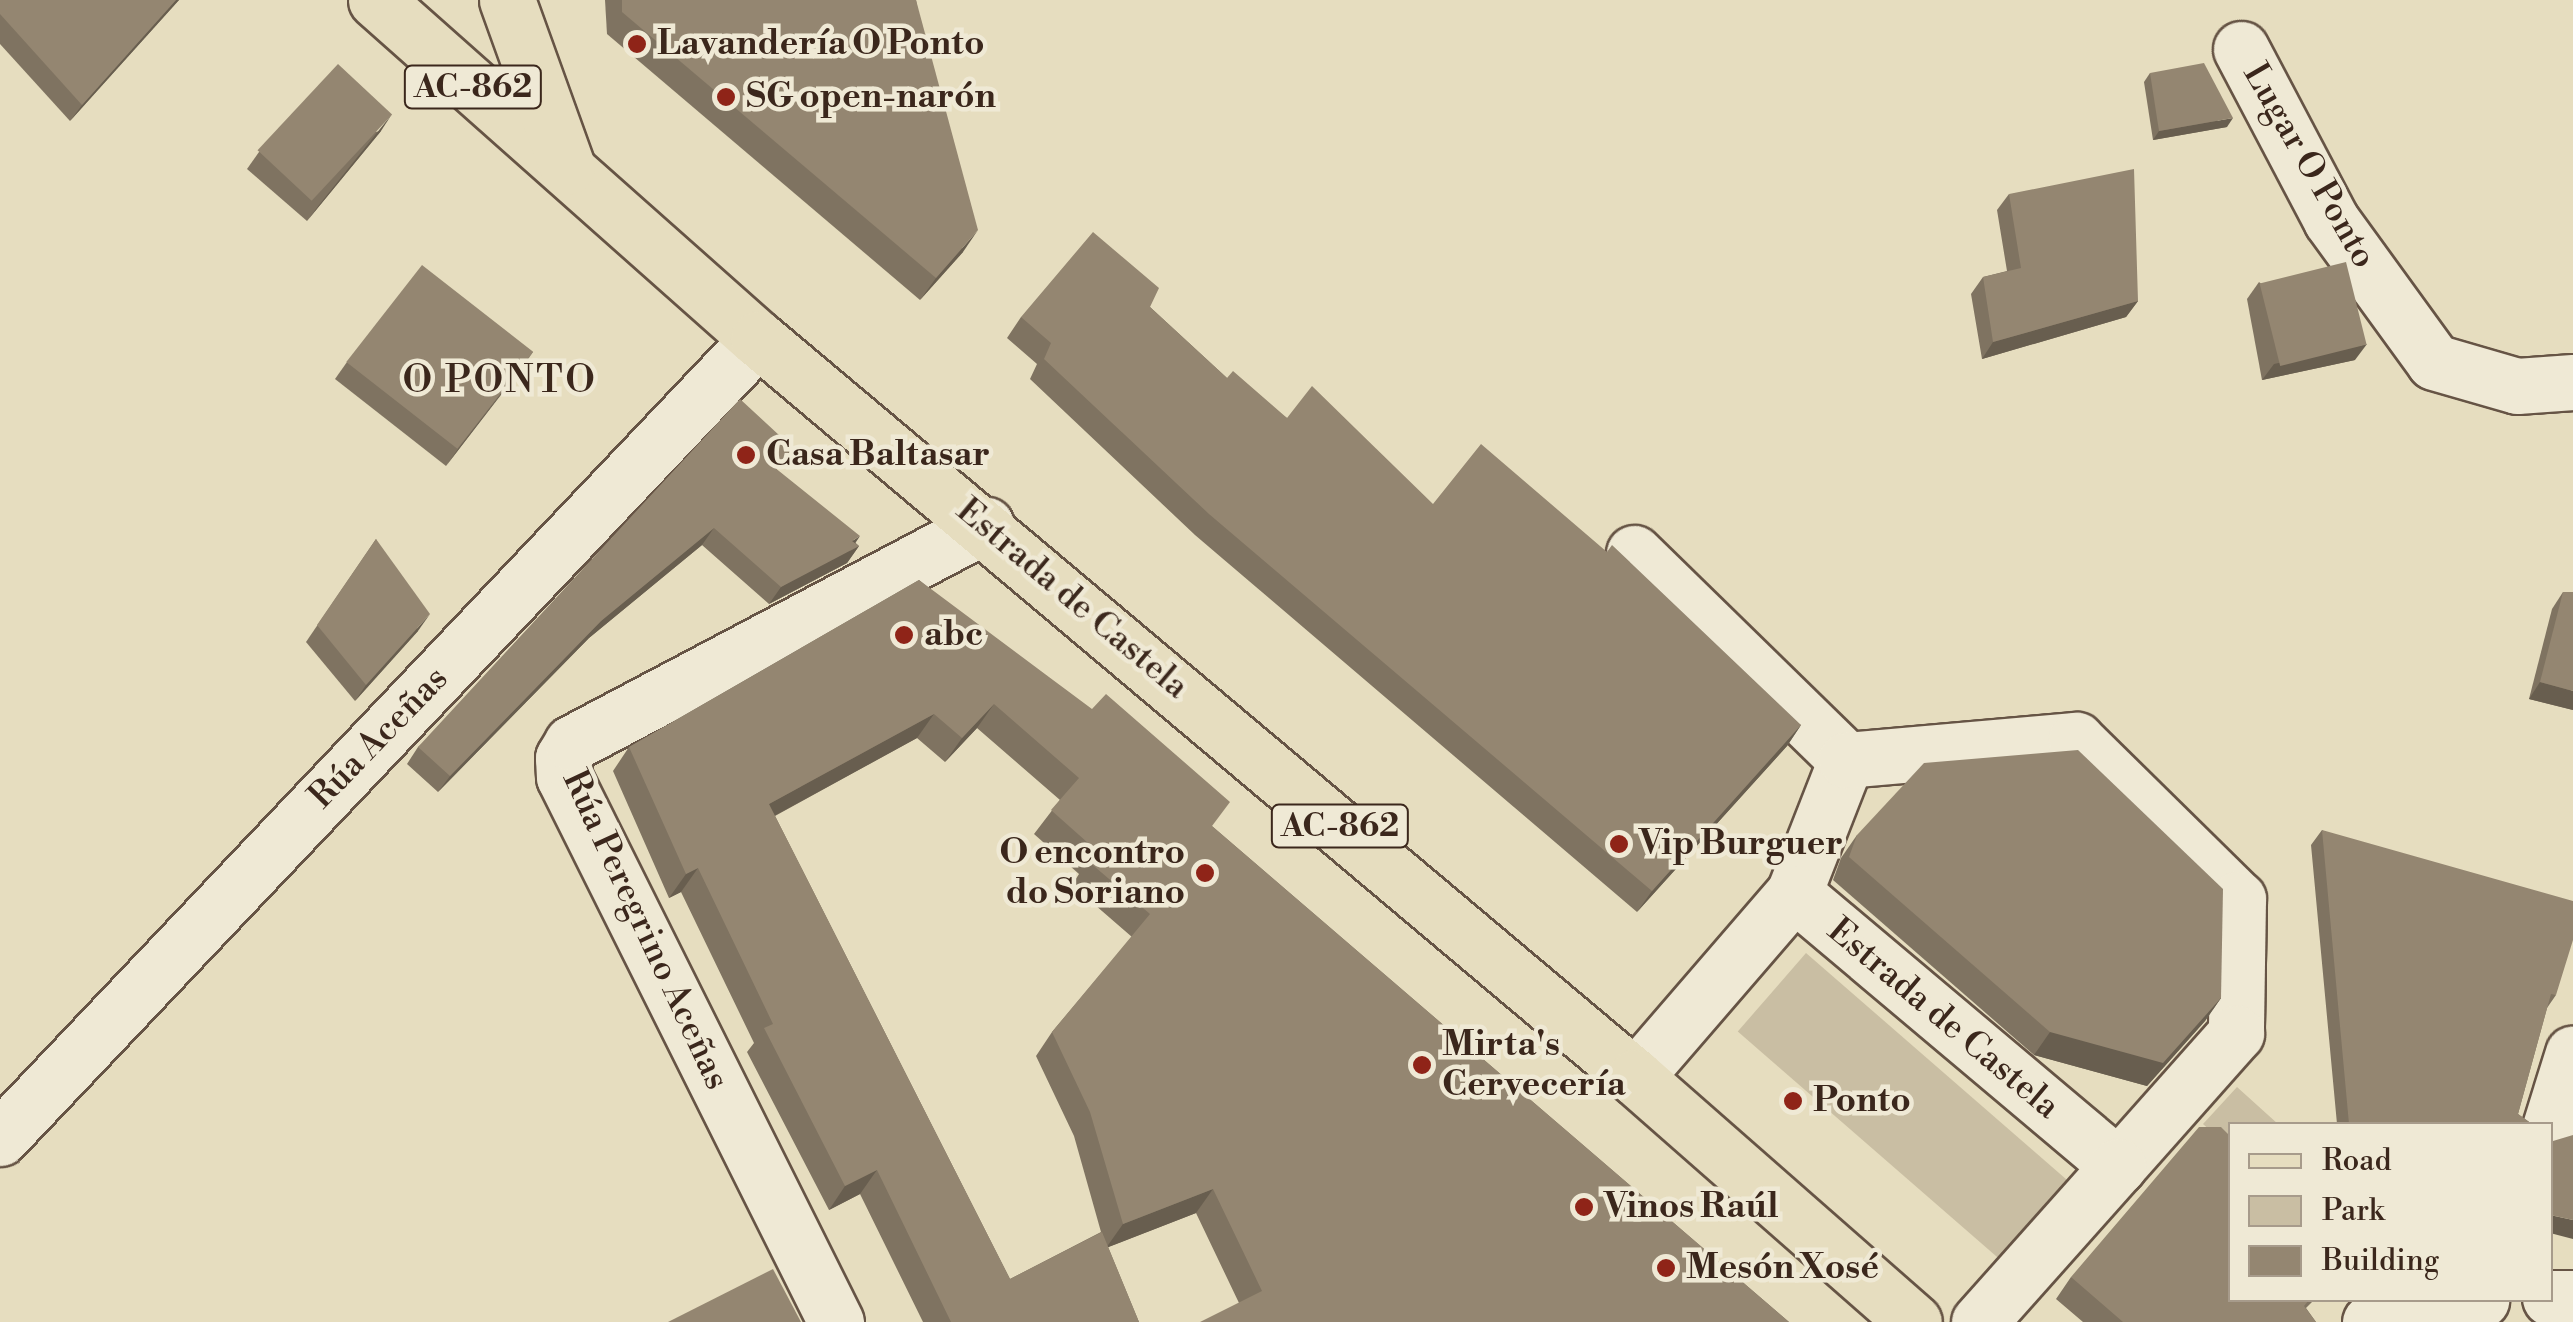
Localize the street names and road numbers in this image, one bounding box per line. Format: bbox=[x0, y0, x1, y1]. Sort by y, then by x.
street label: Lugar O Ponto bbox=[2233, 56, 2385, 276]
road number: AC-862 bbox=[403, 60, 543, 114]
street label: Estrada de Castela bbox=[948, 490, 1196, 708]
street label: Rúa Aceñas bbox=[301, 658, 457, 818]
street label: Rúa Peregrino Aceñas bbox=[553, 764, 737, 1096]
road number: AC-862 bbox=[1270, 799, 1410, 853]
street label: Estrada de Castela bbox=[1819, 910, 2067, 1128]

